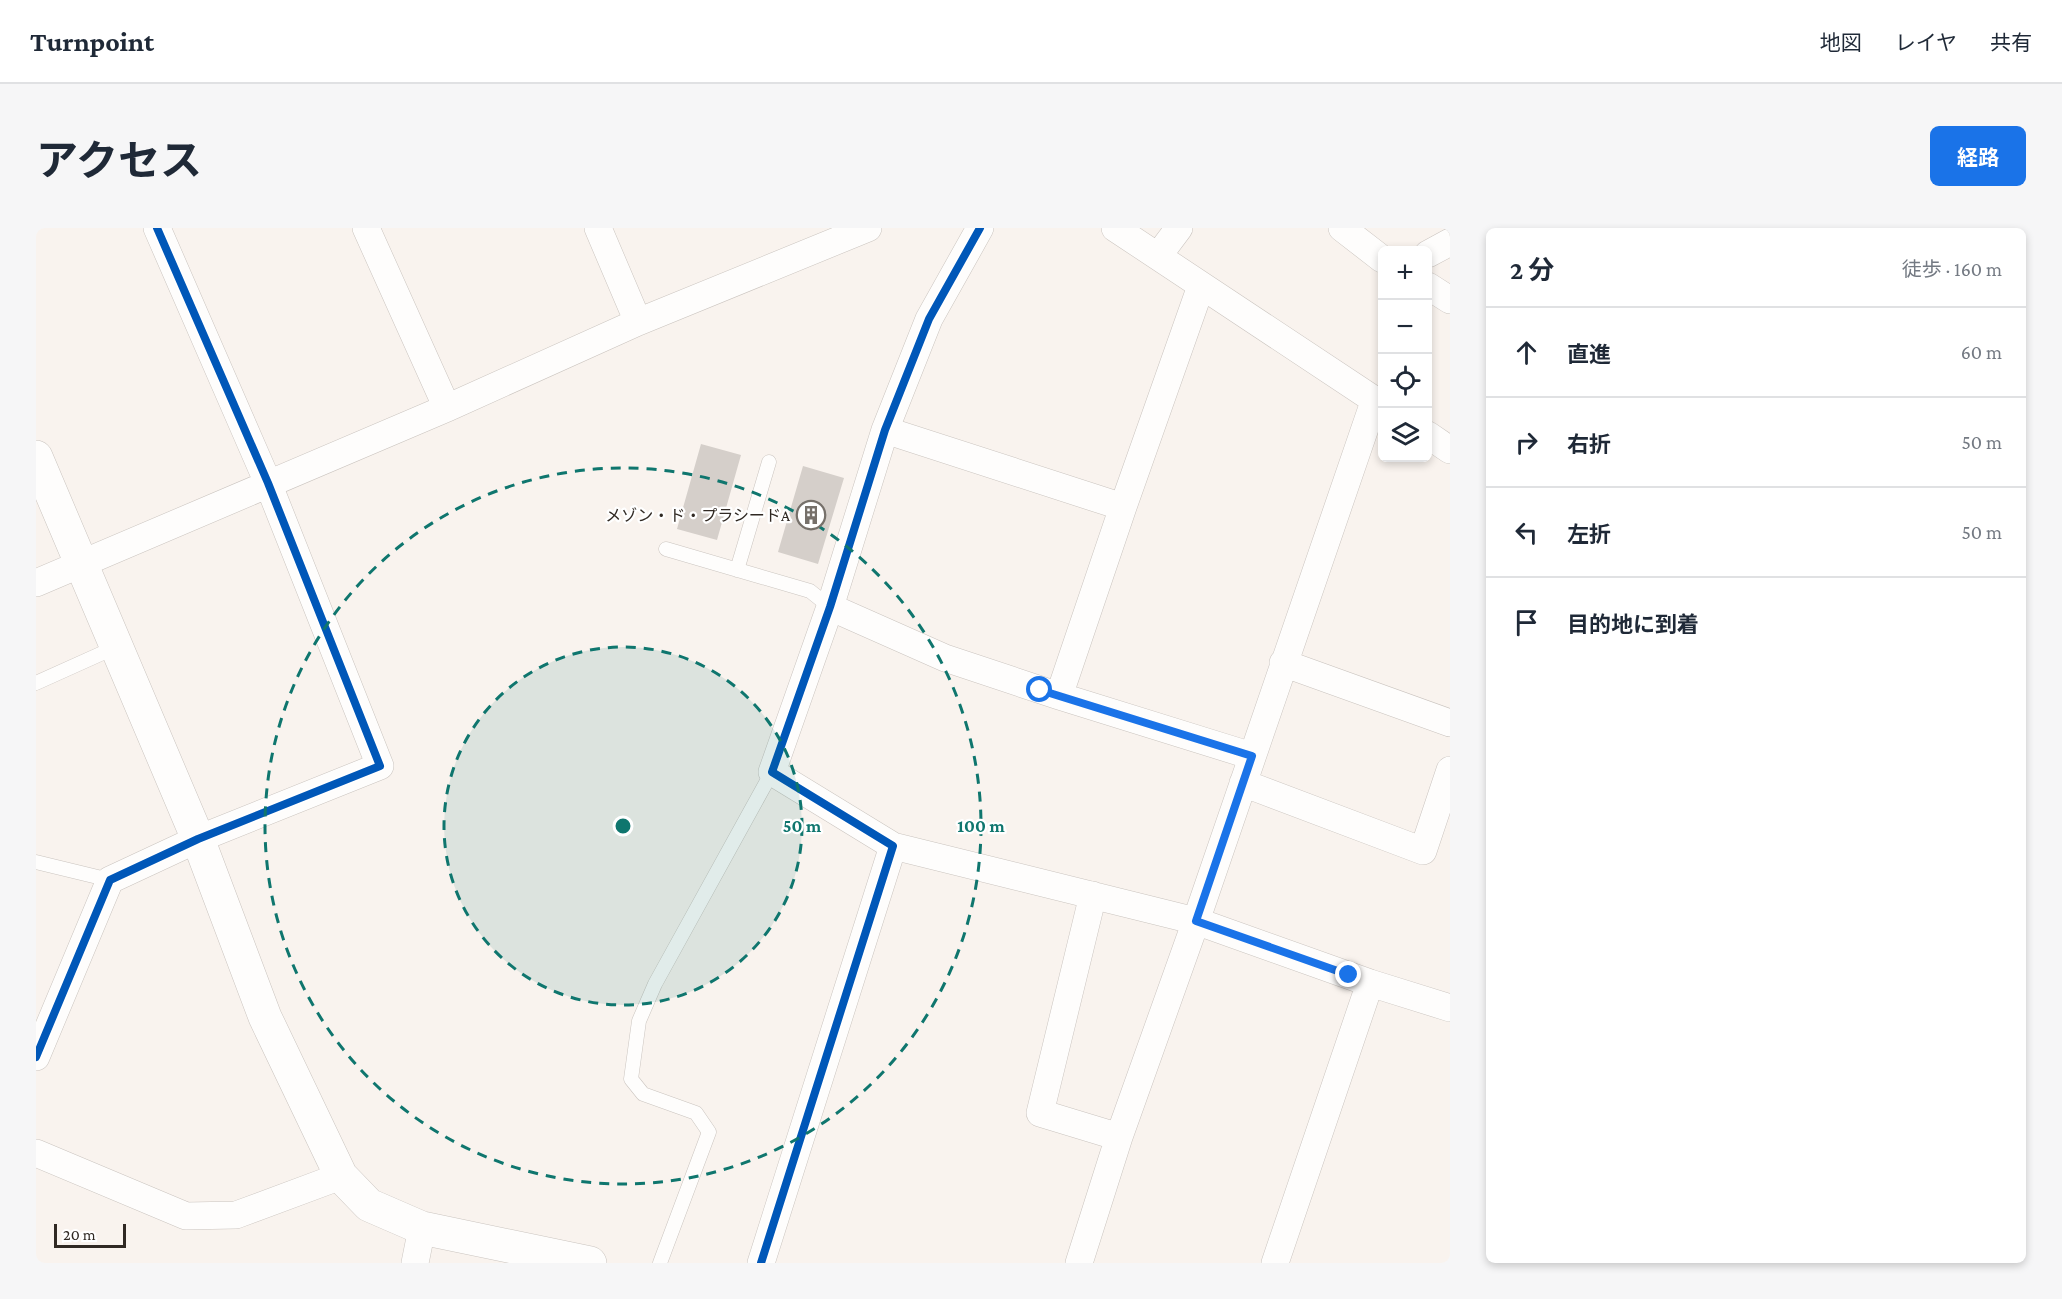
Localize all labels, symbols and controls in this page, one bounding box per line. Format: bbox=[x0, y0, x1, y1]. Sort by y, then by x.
text: Turnpoint bbox=[30, 26, 154, 57]
text: 地図 bbox=[1820, 31, 1862, 55]
text: レイヤ bbox=[1895, 31, 1957, 55]
text: 共有 bbox=[1990, 31, 2032, 55]
button: 経路 bbox=[1930, 126, 2026, 186]
text: アクセス bbox=[36, 137, 202, 184]
map controls bbox=[1378, 246, 1432, 462]
button: + bbox=[1378, 246, 1432, 300]
text: 2 分 bbox=[1510, 256, 1554, 285]
text: 徒歩 · 160 m bbox=[1902, 258, 2002, 280]
button: − bbox=[1378, 300, 1432, 354]
icon: ahead bbox=[1510, 336, 1543, 369]
text: 60 m bbox=[1961, 341, 2002, 363]
text: 直進 bbox=[1567, 342, 1611, 367]
button: locate bbox=[1378, 354, 1432, 408]
button: layers bbox=[1378, 408, 1432, 462]
icon: right bbox=[1510, 426, 1543, 459]
text: 50 m bbox=[1961, 431, 2002, 453]
text: 右折 bbox=[1567, 432, 1611, 457]
building icon: メゾン・ド・プラシードA bbox=[795, 499, 827, 531]
place label: メゾン・ド・プラシードA bbox=[605, 507, 791, 524]
icon: left bbox=[1510, 516, 1543, 549]
text: 50 m bbox=[1961, 521, 2002, 543]
text: 左折 bbox=[1567, 522, 1611, 547]
icon: arrive bbox=[1510, 606, 1543, 639]
text: 目的地に到着 bbox=[1567, 612, 1699, 637]
route start bbox=[1026, 676, 1052, 702]
centre of rings bbox=[613, 816, 633, 836]
text: 50 m bbox=[783, 816, 822, 836]
text: 100 m bbox=[957, 816, 1005, 836]
route end bbox=[1335, 961, 1361, 987]
scale bar bbox=[54, 1221, 126, 1248]
text: 20 m bbox=[63, 1226, 96, 1243]

